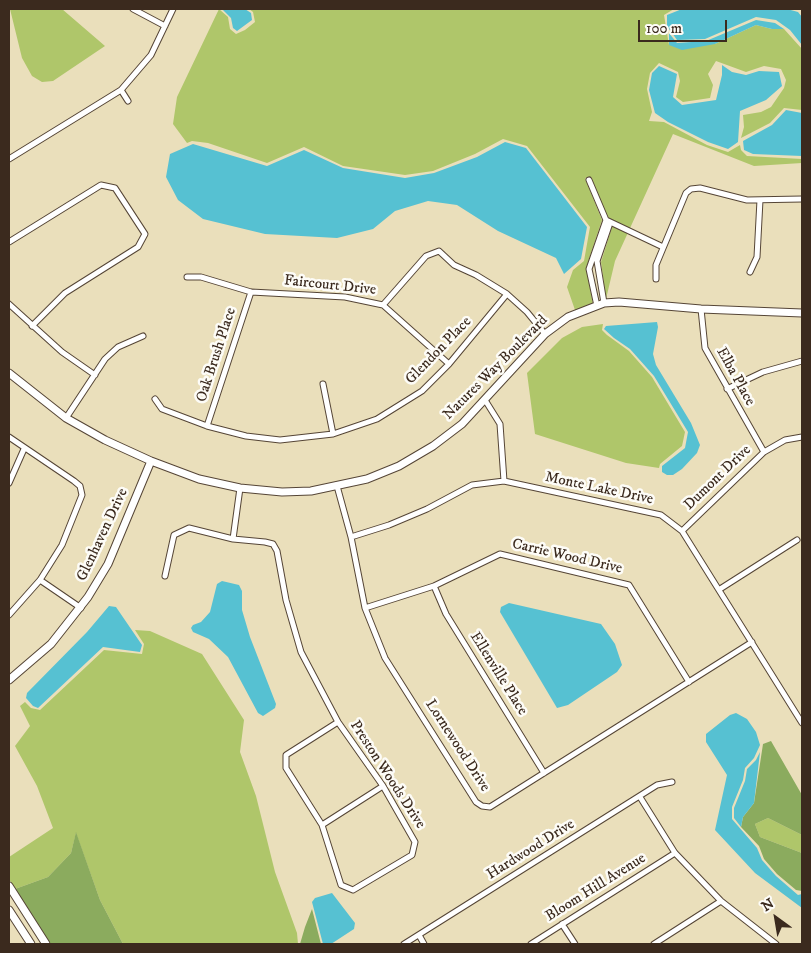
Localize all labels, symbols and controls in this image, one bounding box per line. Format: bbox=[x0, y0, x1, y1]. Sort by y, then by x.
scale bar bbox=[641, 10, 730, 42]
text: 100 m bbox=[646, 19, 682, 38]
street label: Faircourt Drive bbox=[283, 272, 377, 300]
street label: Oak Brush Place bbox=[193, 306, 241, 404]
street label: Natures Way Boulevard bbox=[440, 312, 552, 424]
street label: Glendon Place bbox=[402, 313, 476, 389]
street label: Elba Place bbox=[712, 345, 758, 409]
street label: Dumont Drive bbox=[681, 442, 755, 514]
street label: Monte Lake Drive bbox=[543, 469, 655, 509]
street label: Glenhaven Drive bbox=[74, 486, 132, 584]
street label: Carrie Wood Drive bbox=[510, 536, 624, 578]
street label: Ellenville Place bbox=[465, 629, 531, 719]
street label: Lornewood Drive bbox=[421, 697, 493, 795]
street label: Preston Woods Drive bbox=[345, 718, 429, 832]
street label: Hardwood Drive bbox=[484, 816, 578, 884]
street label: Bloom Hill Avenue bbox=[543, 850, 649, 926]
north arrow bbox=[751, 893, 801, 943]
text: N bbox=[758, 895, 778, 916]

